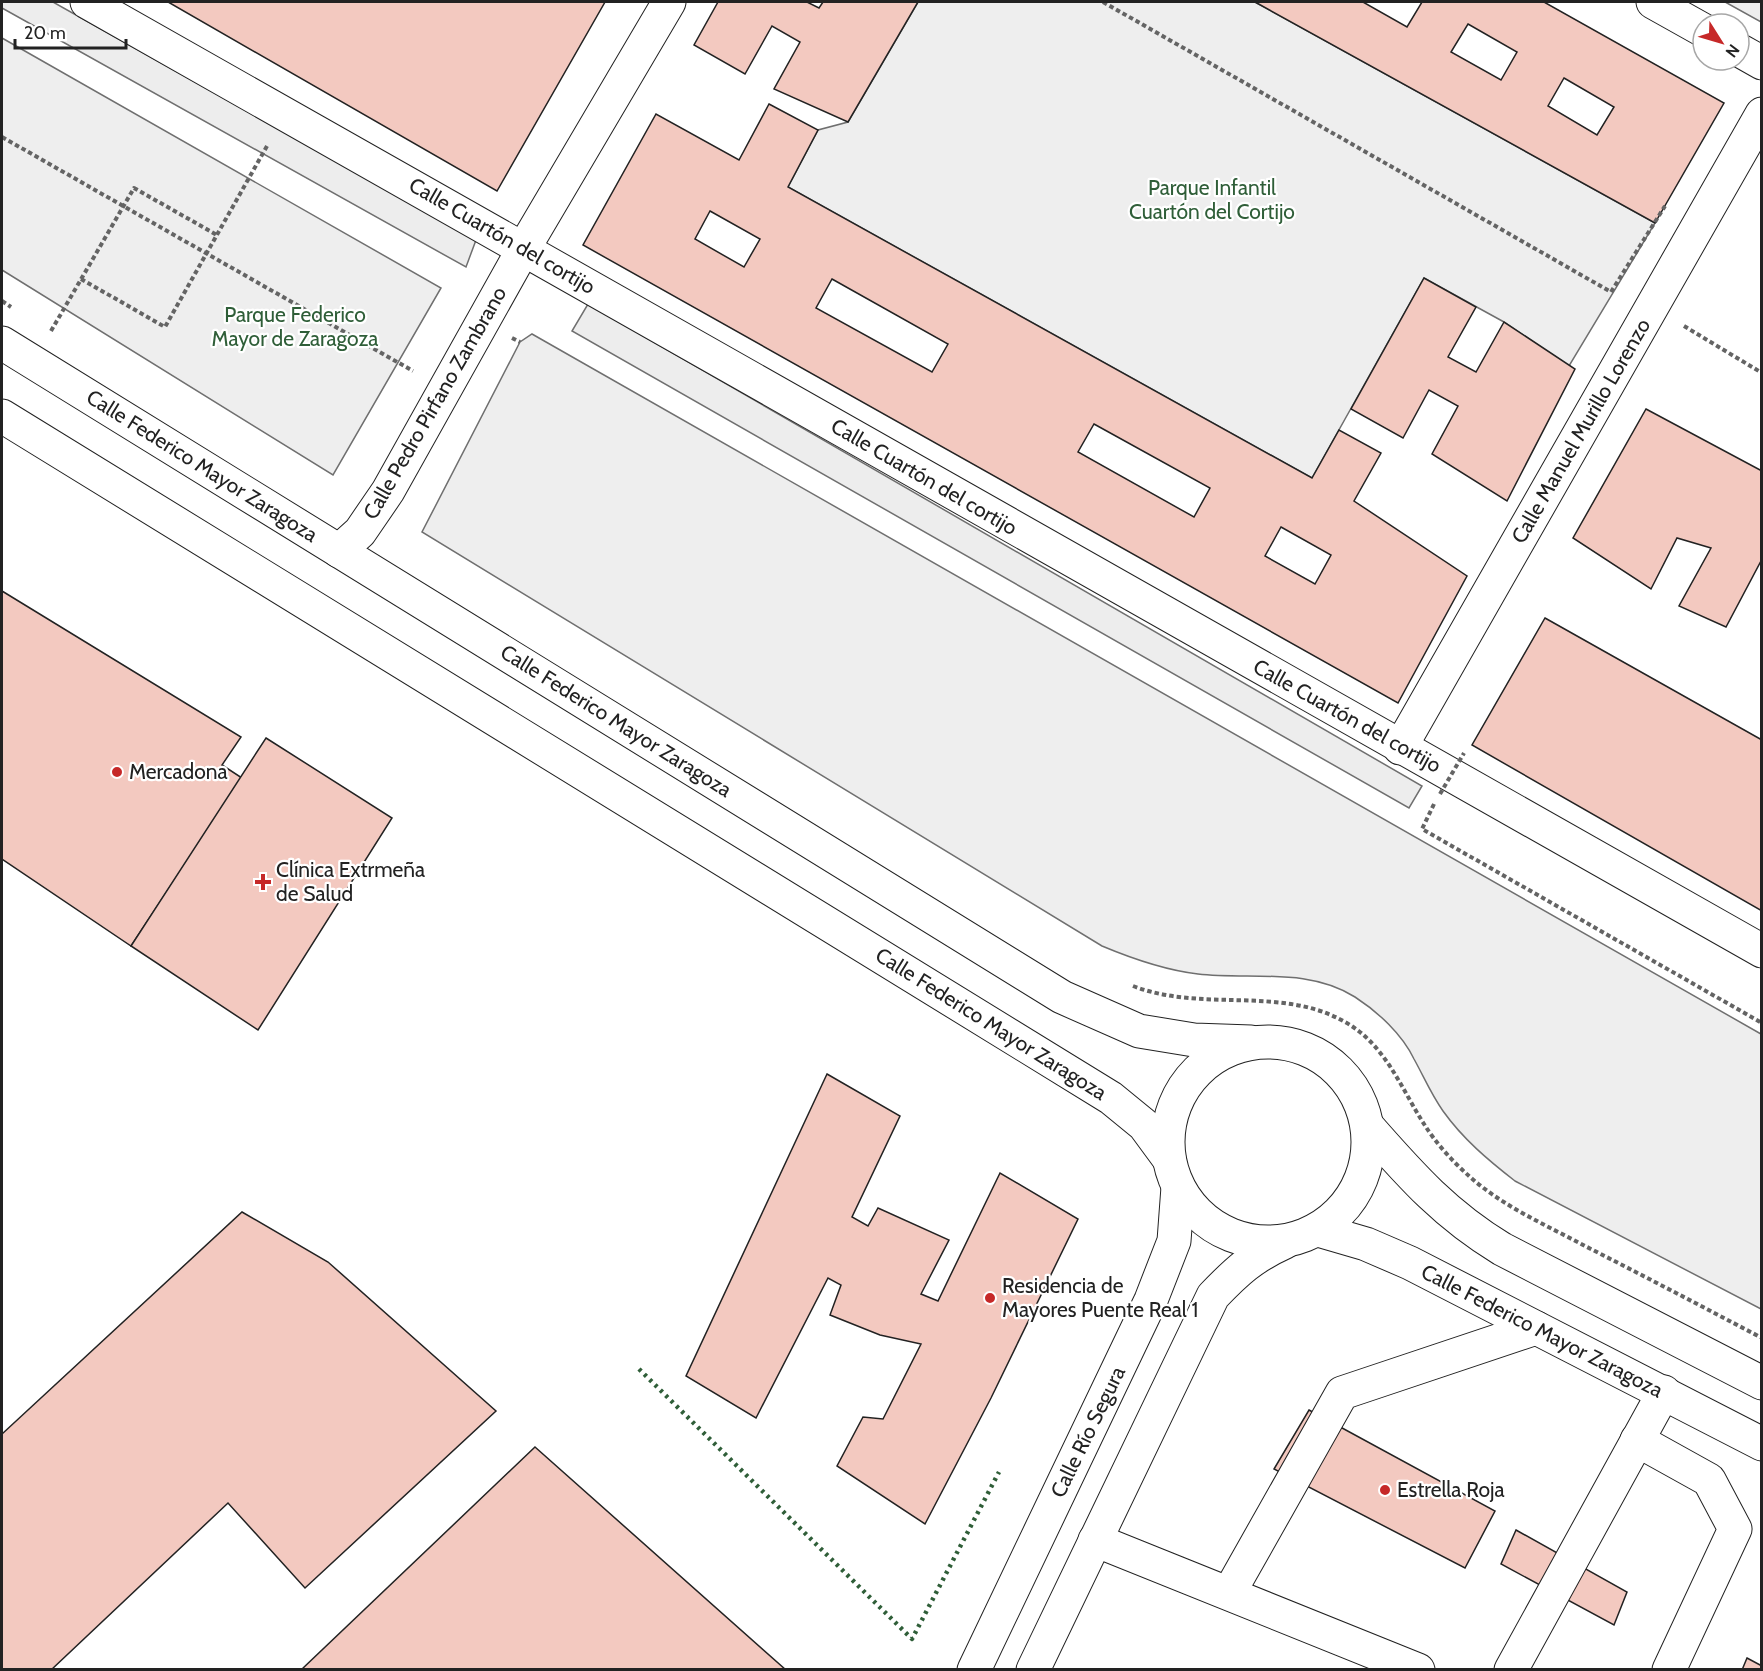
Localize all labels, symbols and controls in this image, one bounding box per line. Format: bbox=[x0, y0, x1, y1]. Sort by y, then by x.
scale bar bbox=[15, 12, 126, 50]
north arrow bbox=[1691, 12, 1751, 72]
text: 20 m bbox=[24, 22, 66, 44]
text: N bbox=[1722, 40, 1744, 61]
street label: Calle Cuartón del cortijo bbox=[404, 172, 600, 300]
park label: Parque Infantil Cuartón del Cortijo bbox=[1129, 175, 1295, 225]
street label: Calle Pedro Pirfano Zambrano bbox=[358, 282, 511, 523]
park label: Parque Federico Mayor de Zaragoza bbox=[212, 302, 378, 351]
street label: Calle Manuel Murillo Lorenzo bbox=[1506, 314, 1655, 548]
street label: Calle Federico Mayor Zaragoza bbox=[82, 384, 322, 547]
street label: Calle Cuartón del cortijo bbox=[826, 413, 1022, 541]
street label: Calle Federico Mayor Zaragoza bbox=[496, 639, 736, 802]
street label: Calle Cuartón del cortijo bbox=[1248, 654, 1446, 778]
place label: Mercadona bbox=[129, 759, 228, 784]
marker: Mercadona bbox=[110, 765, 124, 779]
place label: Clínica Extrmeña de Salud bbox=[276, 857, 425, 906]
marker: Clínica Extrmeña de Salud bbox=[254, 873, 272, 891]
street label: Calle Federico Mayor Zaragoza bbox=[871, 942, 1111, 1105]
street label: Calle Federico Mayor Zaragoza bbox=[1417, 1259, 1667, 1403]
place label: Residencia de Mayores Puente Real 1 bbox=[1002, 1273, 1198, 1322]
marker: Residencia de Mayores Puente Real 1 bbox=[983, 1291, 997, 1305]
street label: Calle Río Segura bbox=[1045, 1362, 1130, 1501]
place label: Estrella Roja bbox=[1397, 1477, 1504, 1503]
marker: Estrella Roja bbox=[1378, 1483, 1392, 1497]

